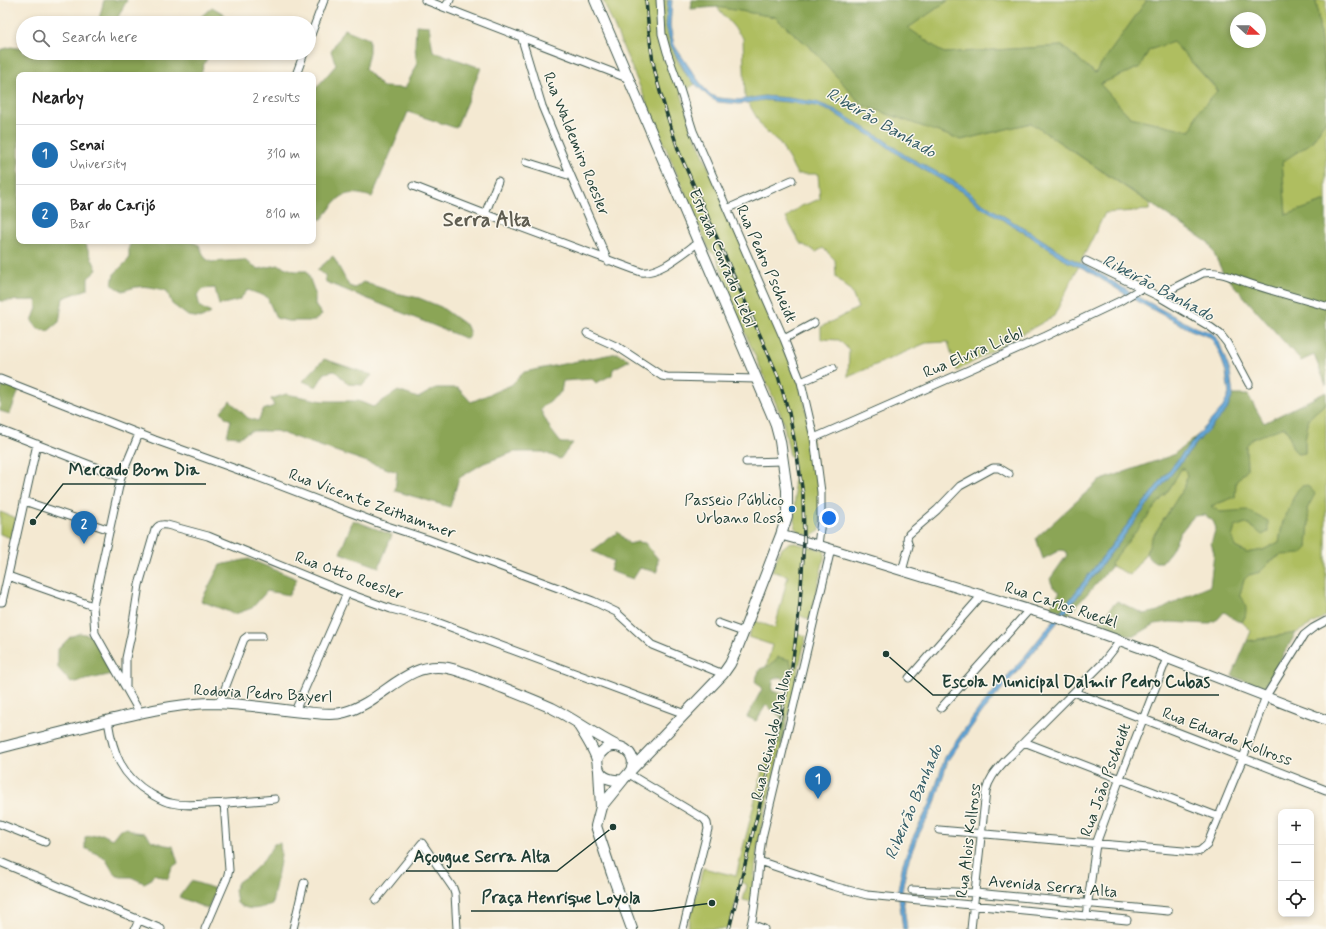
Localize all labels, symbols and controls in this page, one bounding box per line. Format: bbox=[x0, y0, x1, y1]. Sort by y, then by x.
north arrow bbox=[1230, 12, 1266, 48]
search box bbox=[16, 16, 316, 60]
icon: search bbox=[30, 27, 52, 49]
text: Search here bbox=[62, 28, 138, 48]
street label: Rua Waldemiro Roesler bbox=[538, 69, 615, 219]
water label: Ribeirão Banhado bbox=[822, 83, 941, 164]
text: Nearby bbox=[32, 87, 84, 109]
text: 2 results bbox=[253, 90, 300, 107]
text: Senai bbox=[70, 136, 105, 156]
text: 1 bbox=[42, 146, 48, 163]
text: 310 m bbox=[267, 146, 300, 163]
text: University bbox=[70, 156, 126, 173]
street label: Estrada Conrado Liebl bbox=[683, 186, 761, 330]
text: Bar do Carijó bbox=[70, 196, 155, 216]
street label: Rua Pedro Pscheidt bbox=[731, 202, 801, 326]
text: 2 bbox=[42, 206, 48, 223]
text: 810 m bbox=[265, 206, 300, 223]
district label: Serra Alta bbox=[443, 207, 531, 234]
text: Bar bbox=[70, 216, 90, 233]
water label: Ribeirão Banhado bbox=[1098, 249, 1218, 327]
street label: Rua Elvira Liebl bbox=[920, 323, 1026, 383]
callout: Mercado Bom Dia bbox=[63, 455, 206, 484]
text: Mercado Bom Dia bbox=[69, 459, 200, 481]
street label: Rua Vicente Zeithammer bbox=[286, 464, 459, 544]
place label: Passeio Público Urbano Rosá bbox=[684, 490, 784, 529]
marker: Passeio Público Urbano Rosá bbox=[787, 504, 797, 514]
your location bbox=[819, 508, 839, 528]
pin: 2 bbox=[71, 511, 97, 544]
street label: Rua Otto Roesler bbox=[292, 547, 406, 605]
street label: Rua Carlos Rueckl bbox=[1002, 577, 1120, 633]
callout: Escola Municipal Dalmir Pedro Cubas bbox=[933, 666, 1219, 695]
street label: Rua Reinaldo Mallon bbox=[747, 667, 797, 803]
text: Escola Municipal Dalmir Pedro Cubas bbox=[942, 671, 1211, 693]
street label: Rodovia Pedro Bayerl bbox=[193, 680, 333, 708]
street label: Rua Eduardo Kollross bbox=[1159, 703, 1295, 771]
street label: Rua João Pscheidt bbox=[1076, 720, 1136, 840]
water label: Ribeirão Banhado bbox=[880, 740, 948, 863]
pin: 1 bbox=[805, 766, 831, 799]
street label: Rua Alois Kollross bbox=[952, 782, 986, 900]
map controls bbox=[1278, 809, 1314, 917]
button: + bbox=[1278, 809, 1314, 845]
callout: Açougue Serra Alta bbox=[406, 842, 557, 871]
button: − bbox=[1278, 845, 1314, 881]
text: Açougue Serra Alta bbox=[414, 846, 550, 869]
street label: Avenida Serra Alta bbox=[988, 871, 1119, 903]
button: locate bbox=[1278, 881, 1314, 917]
callout: Praça Henrique Loyola bbox=[471, 882, 652, 911]
text: Praça Henrique Loyola bbox=[481, 887, 641, 909]

